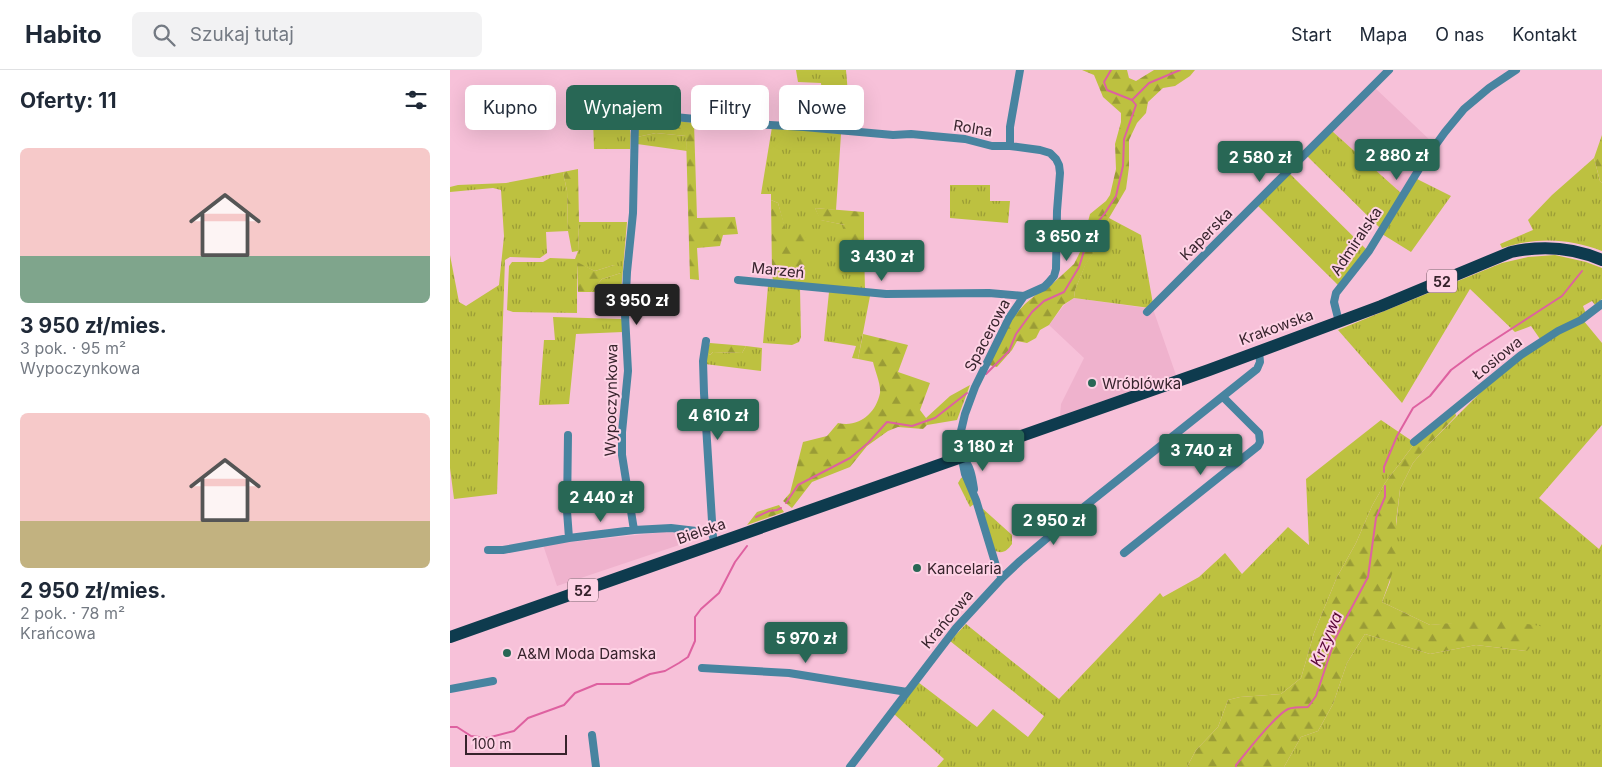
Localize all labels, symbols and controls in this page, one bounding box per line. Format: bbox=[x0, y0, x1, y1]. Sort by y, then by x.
search box bbox=[132, 12, 482, 57]
text: Habito bbox=[25, 20, 102, 49]
icon: search bbox=[150, 21, 178, 49]
text: Szukaj tutaj bbox=[190, 23, 294, 46]
text: Start bbox=[1291, 24, 1332, 45]
text: Mapa bbox=[1360, 24, 1407, 45]
text: O nas bbox=[1435, 24, 1484, 45]
text: Kontakt bbox=[1512, 24, 1577, 45]
chip: Kupno bbox=[465, 85, 556, 130]
chip: Wynajem bbox=[566, 85, 681, 130]
chip: Filtry bbox=[691, 85, 769, 130]
chip: Nowe bbox=[779, 85, 864, 130]
icon: filters bbox=[402, 86, 430, 114]
text: Oferty: 11 bbox=[20, 88, 116, 113]
street label: Rolna bbox=[952, 116, 994, 140]
pin: 2 880 zł bbox=[1345, 138, 1449, 181]
pin: 2 580 zł bbox=[1208, 140, 1312, 183]
text: 2 880 zł bbox=[1366, 145, 1428, 165]
text: 2 580 zł bbox=[1229, 147, 1291, 167]
icon: home bbox=[180, 180, 270, 270]
street label: Admiralska bbox=[1326, 203, 1386, 279]
street label: Kaperska bbox=[1176, 204, 1236, 264]
pin: 3 650 zł bbox=[1015, 220, 1119, 262]
text: 3 650 zł bbox=[1036, 226, 1098, 246]
pin: 3 430 zł bbox=[830, 240, 934, 282]
text: 3 430 zł bbox=[850, 246, 914, 266]
street label: Marzeń bbox=[751, 258, 805, 282]
road number: 52 bbox=[1427, 270, 1457, 292]
pin: 3 950 zł bbox=[585, 284, 689, 326]
text: 3 950 zł bbox=[606, 290, 668, 310]
street label: Spacerowa bbox=[960, 295, 1014, 375]
street label: Krakowska bbox=[1236, 305, 1316, 349]
text: 3 950 zł/mies. bbox=[20, 313, 167, 338]
street label: Łosiowa bbox=[1468, 332, 1526, 384]
text: 3 pok. · 95 m² bbox=[20, 338, 126, 358]
street label: Wypoczynkowa bbox=[601, 344, 621, 456]
text: Wypoczynkowa bbox=[20, 358, 140, 378]
place label: Wróblówka bbox=[1102, 374, 1181, 393]
marker: Wróblówka bbox=[1086, 377, 1098, 389]
pin: 4 610 zł bbox=[666, 398, 770, 441]
text: 4 610 zł bbox=[688, 405, 748, 425]
pin: 3 180 zł bbox=[931, 430, 1035, 472]
pin: 3 740 zł bbox=[1149, 434, 1253, 476]
text: 3 180 zł bbox=[953, 436, 1013, 456]
text: 3 740 zł bbox=[1170, 440, 1232, 460]
icon: home bbox=[180, 445, 270, 535]
pin: 2 440 zł bbox=[549, 480, 653, 523]
text: 2 440 zł bbox=[569, 487, 633, 507]
pin: 2 950 zł bbox=[1002, 504, 1106, 546]
text: 2 950 zł bbox=[1023, 510, 1085, 530]
street label: Bielska bbox=[674, 514, 728, 548]
place label: Kancelaria bbox=[927, 559, 1002, 578]
marker: Kancelaria bbox=[911, 562, 923, 574]
text: 2 950 zł/mies. bbox=[20, 578, 166, 603]
road number: 52 bbox=[568, 578, 598, 602]
street label: Krańcowa bbox=[917, 586, 977, 652]
text: 2 pok. · 78 m² bbox=[20, 603, 125, 623]
water label: Krzywa bbox=[1306, 609, 1346, 669]
pin: 5 970 zł bbox=[754, 622, 858, 664]
text: Krańcowa bbox=[20, 623, 96, 643]
text: 5 970 zł bbox=[775, 628, 837, 648]
place label: A&M Moda Damska bbox=[517, 644, 656, 663]
marker: A&M Moda Damska bbox=[501, 647, 513, 659]
scale bar bbox=[465, 732, 568, 755]
text: 100 m bbox=[472, 735, 512, 752]

